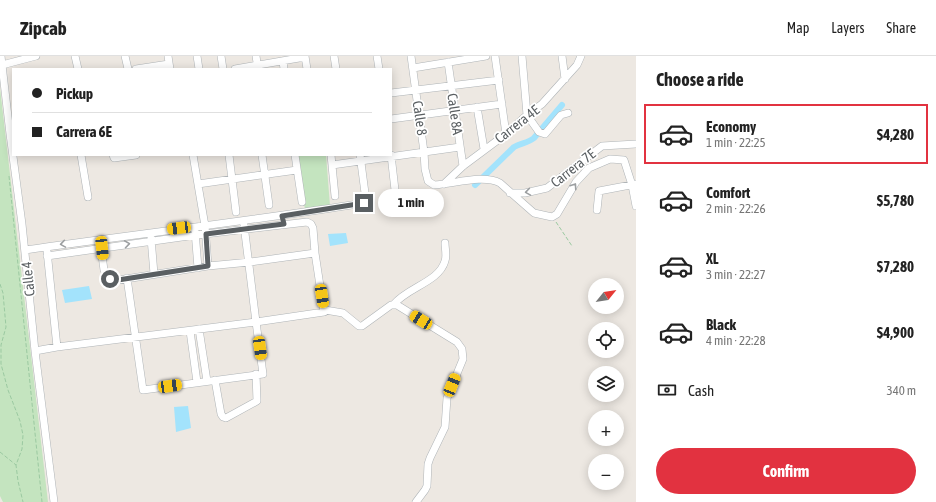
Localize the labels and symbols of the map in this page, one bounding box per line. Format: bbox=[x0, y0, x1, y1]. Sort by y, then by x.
street label: Calle 8A bbox=[444, 92, 466, 136]
street label: Calle 8 bbox=[410, 100, 430, 137]
street label: Carrera 4E bbox=[491, 102, 543, 146]
street label: Carrera 7E bbox=[547, 146, 599, 190]
one-way arrow bbox=[569, 183, 577, 190]
one-way arrow bbox=[525, 187, 531, 196]
callout: 1 min bbox=[378, 189, 444, 217]
route end bbox=[355, 194, 373, 212]
car bbox=[166, 221, 192, 235]
car bbox=[95, 235, 109, 261]
one-way arrow bbox=[60, 239, 66, 248]
one-way arrow bbox=[124, 240, 130, 249]
street label: Calle 4 bbox=[18, 260, 38, 297]
route start bbox=[101, 270, 119, 288]
north arrow bbox=[588, 278, 624, 314]
car bbox=[314, 283, 330, 309]
car bbox=[408, 309, 434, 331]
car bbox=[252, 335, 268, 361]
car bbox=[442, 372, 462, 398]
car bbox=[157, 378, 183, 394]

